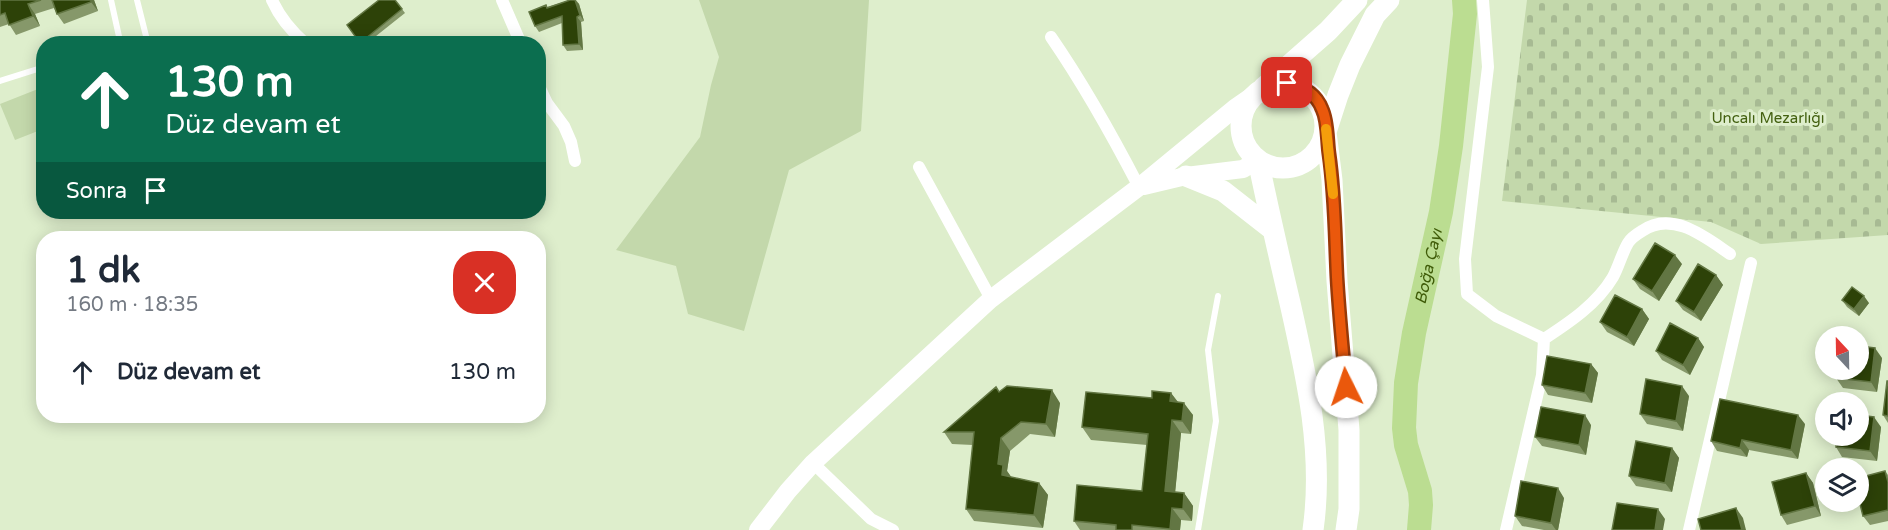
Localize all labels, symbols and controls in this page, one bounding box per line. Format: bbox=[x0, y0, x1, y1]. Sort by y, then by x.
text: 130 m bbox=[165, 57, 294, 108]
pin bbox=[1261, 57, 1312, 108]
icon: ahead bbox=[66, 60, 144, 138]
icon: arrive bbox=[1270, 66, 1303, 99]
text: Düz devam et bbox=[165, 108, 341, 141]
park label: Uncalı Mezarlığı bbox=[1711, 109, 1825, 127]
icon: arrive bbox=[139, 174, 172, 207]
text: Sonra bbox=[66, 178, 127, 204]
water label: Boğa Çayı bbox=[1411, 226, 1447, 306]
text: 1 dk bbox=[66, 249, 140, 292]
button: close bbox=[453, 251, 516, 314]
text: 160 m · 18:35 bbox=[66, 293, 198, 317]
north arrow bbox=[1815, 326, 1869, 380]
map controls bbox=[1815, 326, 1869, 512]
position arrow bbox=[1314, 355, 1378, 419]
icon: ahead bbox=[66, 356, 99, 389]
text: Düz devam et bbox=[117, 359, 260, 385]
text: 130 m bbox=[449, 359, 516, 385]
button: sound bbox=[1815, 392, 1869, 446]
button: layers bbox=[1815, 458, 1869, 512]

